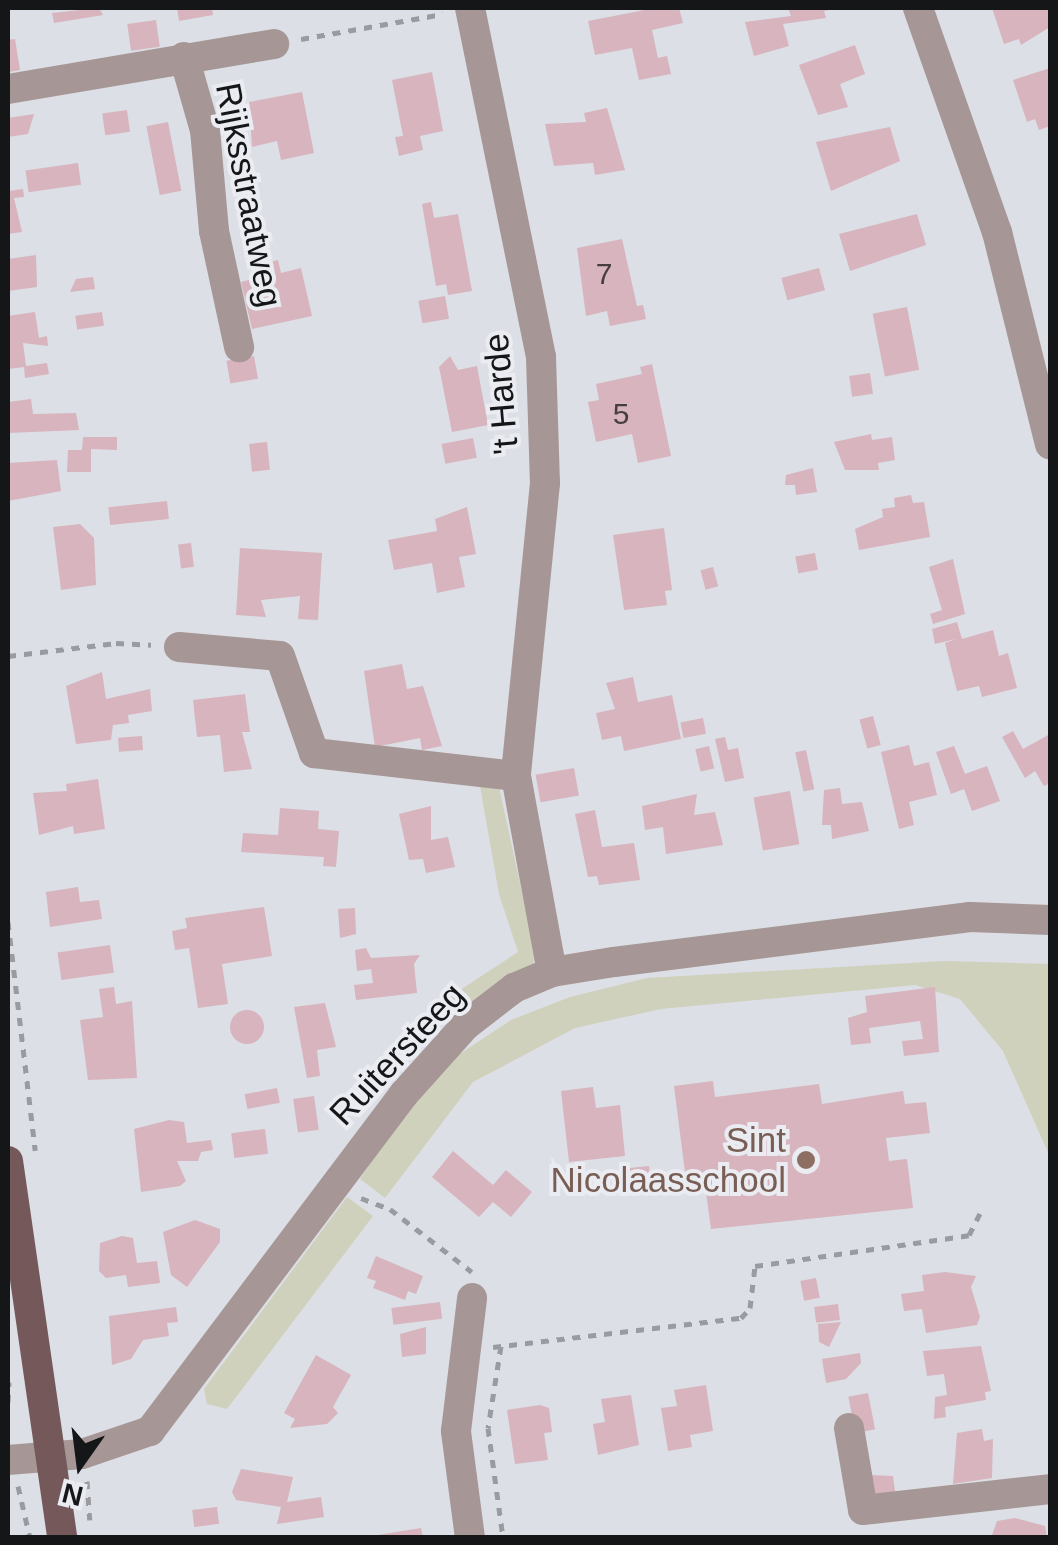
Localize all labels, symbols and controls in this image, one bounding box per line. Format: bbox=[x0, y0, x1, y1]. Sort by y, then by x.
street label: Rijksstraatweg bbox=[207, 79, 291, 311]
house number: 7 bbox=[596, 256, 612, 292]
street label: 't Harde bbox=[475, 332, 527, 456]
house number: 5 bbox=[613, 396, 629, 432]
street label: Ruitersteeg bbox=[321, 974, 473, 1134]
place label: Sint Nicolaasschool bbox=[551, 1119, 786, 1201]
marker: Sint Nicolaasschool bbox=[795, 1149, 817, 1171]
north arrow bbox=[30, 1415, 130, 1515]
text: N bbox=[59, 1477, 86, 1512]

